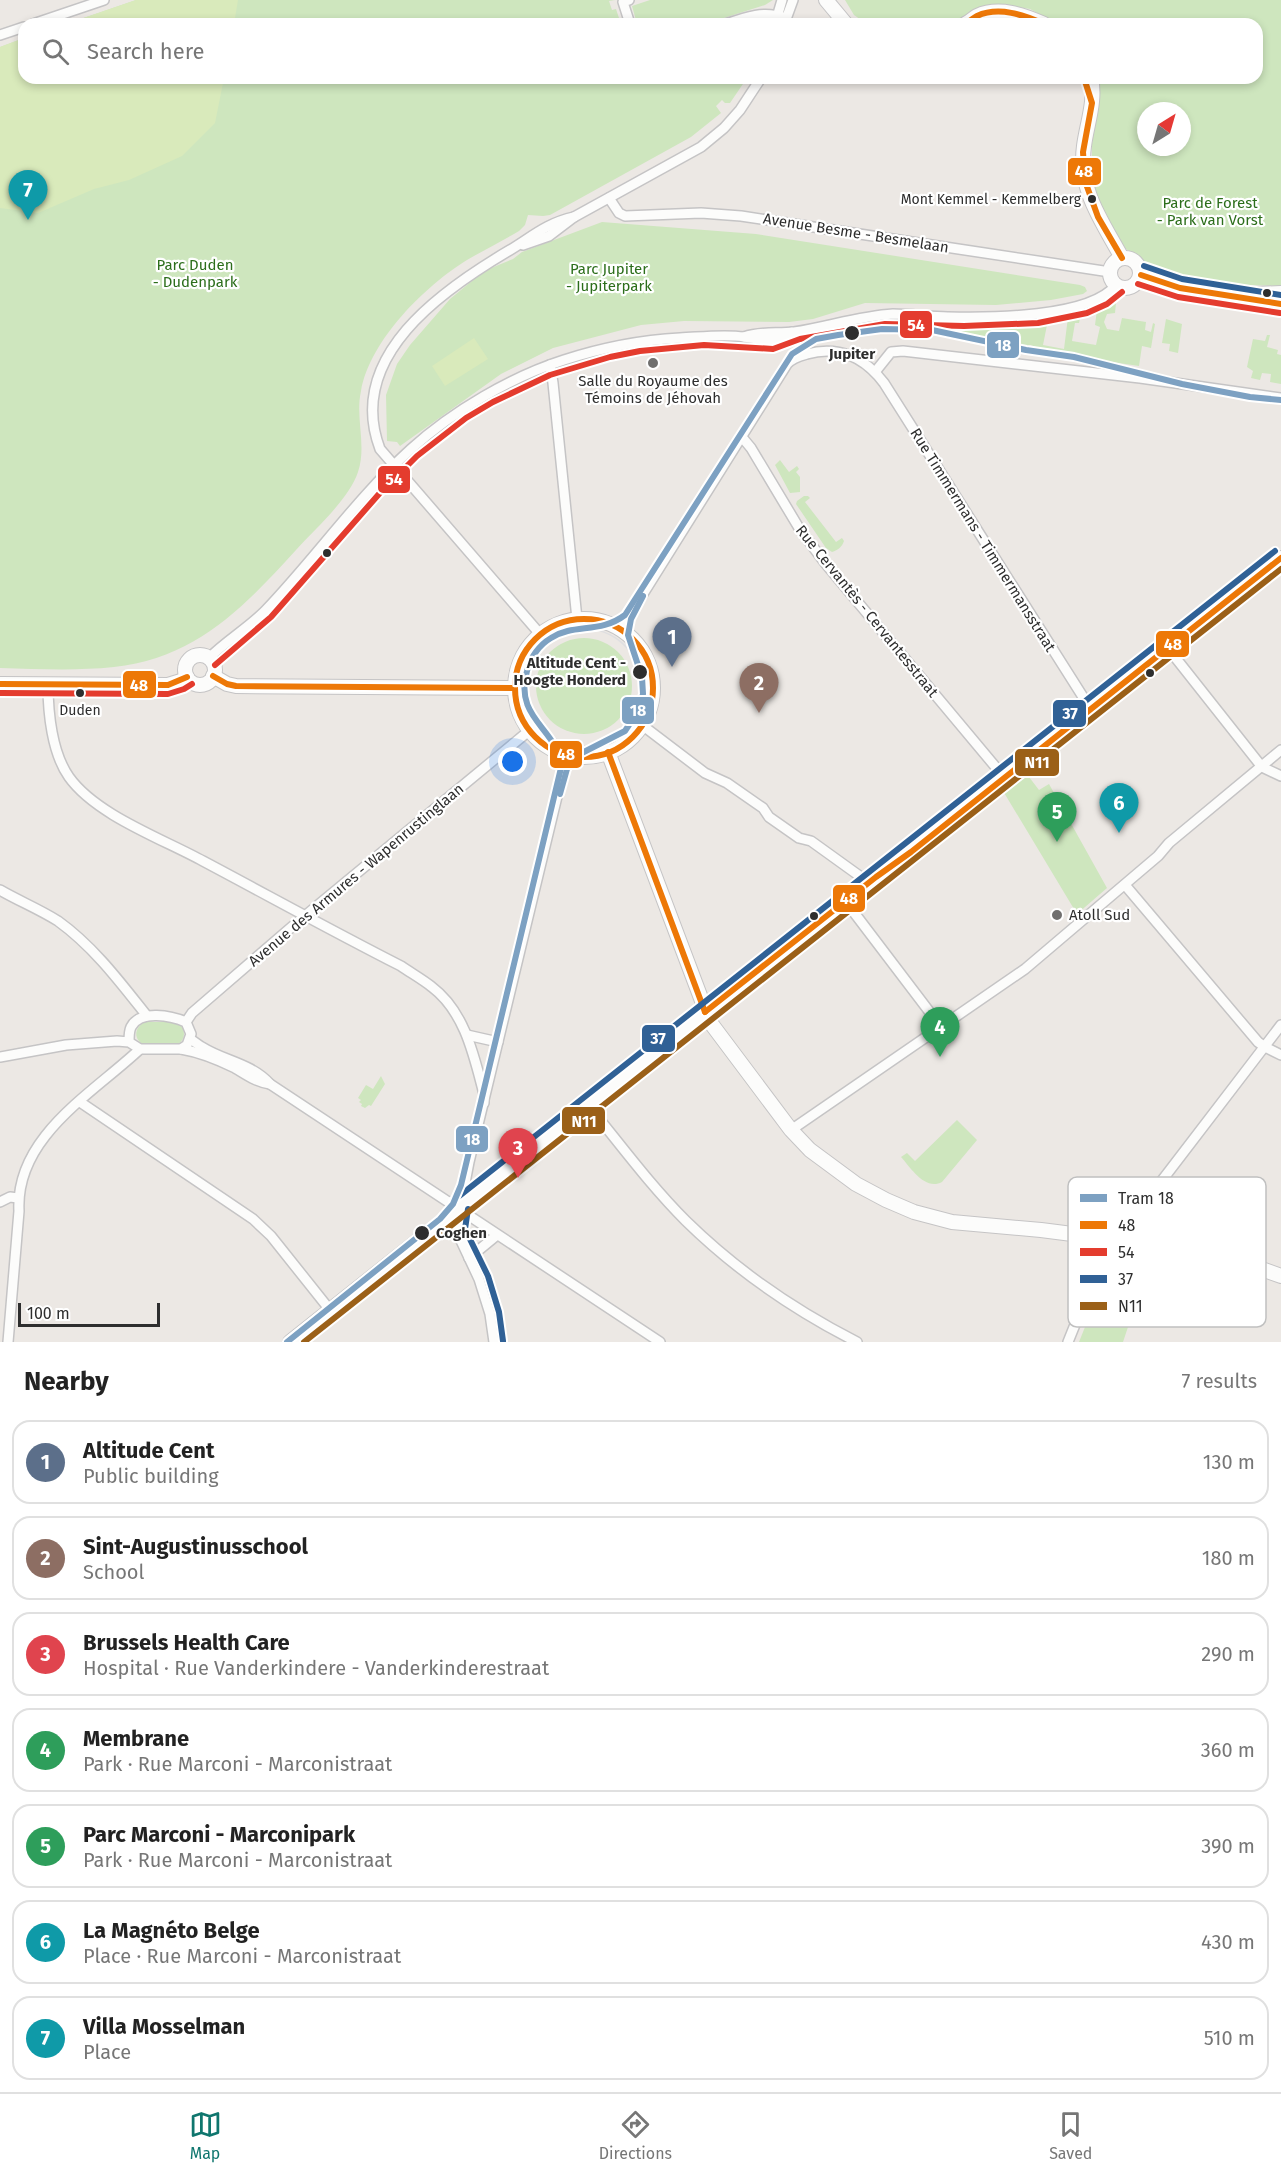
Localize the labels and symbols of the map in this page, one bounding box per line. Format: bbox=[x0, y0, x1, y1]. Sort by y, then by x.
north arrow bbox=[1137, 102, 1191, 156]
line badge: 48 bbox=[1067, 157, 1102, 186]
text: 48 bbox=[1075, 162, 1093, 181]
pin: 7 bbox=[9, 170, 48, 220]
place label: Mont Kemmel - Kemmelberg bbox=[901, 191, 1082, 208]
marker: Mont Kemmel - Kemmelberg bbox=[1086, 193, 1098, 205]
park label: Parc de Forest - Park van Vorst bbox=[1157, 194, 1264, 229]
street label: Avenue Besme - Besmelaan bbox=[762, 209, 950, 257]
park label: Parc Duden - Dudenpark bbox=[153, 256, 238, 291]
park label: Parc Jupiter - Jupiterpark bbox=[566, 260, 652, 295]
unlabelled marker bbox=[1261, 287, 1273, 299]
line badge: 54 bbox=[899, 310, 933, 339]
text: 54 bbox=[907, 316, 925, 335]
marker: Jupiter bbox=[843, 324, 861, 342]
line badge: 18 bbox=[986, 331, 1020, 359]
text: 18 bbox=[995, 336, 1011, 355]
place label: Jupiter bbox=[828, 345, 876, 363]
marker: Salle du Royaume des Témoins de Jéhovah bbox=[646, 356, 660, 370]
place label: Salle du Royaume des Témoins de Jéhovah bbox=[578, 372, 728, 407]
street label: Rue Timmermans - Timmermansstraat bbox=[906, 425, 1060, 656]
line badge: 54 bbox=[377, 465, 411, 494]
text: 54 bbox=[385, 470, 403, 489]
street label: Rue Cervantès - Cervantesstraat bbox=[792, 521, 942, 701]
unlabelled marker bbox=[321, 547, 333, 559]
pin: 1 bbox=[652, 618, 692, 667]
line badge: 48 bbox=[1155, 630, 1190, 658]
text: 48 bbox=[1164, 635, 1182, 654]
place label: Altitude Cent - Hoogte Honderd bbox=[514, 654, 626, 689]
marker: Altitude Cent - Hoogte Honderd bbox=[631, 663, 649, 681]
pin: 2 bbox=[740, 664, 778, 713]
unlabelled marker bbox=[1144, 667, 1156, 679]
line badge: 48 bbox=[122, 670, 157, 699]
text: 48 bbox=[130, 676, 148, 695]
marker: Duden bbox=[74, 687, 86, 699]
line badge: 18 bbox=[621, 696, 655, 725]
line badge: 37 bbox=[1052, 699, 1087, 728]
text: 18 bbox=[630, 701, 646, 720]
place label: Duden bbox=[59, 702, 101, 719]
text: 37 bbox=[1061, 704, 1078, 723]
line badge: 48 bbox=[549, 740, 583, 769]
text: 48 bbox=[557, 745, 575, 764]
your location bbox=[498, 747, 527, 776]
line badge: N11 bbox=[1014, 748, 1060, 777]
text: N11 bbox=[1024, 753, 1050, 772]
street label: Avenue des Armures - Wapenrustinglaan bbox=[245, 780, 467, 970]
pin: 6 bbox=[1100, 784, 1138, 833]
pin: 5 bbox=[1038, 792, 1076, 842]
line badge: 48 bbox=[832, 884, 866, 913]
text: 48 bbox=[840, 889, 858, 908]
place label: Atoll Sud bbox=[1069, 906, 1130, 924]
marker: Atoll Sud bbox=[1050, 908, 1064, 922]
unlabelled marker bbox=[808, 910, 820, 922]
pin: 4 bbox=[920, 1008, 960, 1057]
line badge: 37 bbox=[641, 1024, 676, 1053]
text: 37 bbox=[649, 1029, 666, 1048]
line badge: N11 bbox=[561, 1106, 606, 1135]
text: N11 bbox=[571, 1112, 597, 1131]
line badge: 18 bbox=[455, 1125, 489, 1153]
pin: 3 bbox=[498, 1128, 538, 1178]
text: 18 bbox=[464, 1130, 480, 1149]
legend bbox=[1068, 1177, 1266, 1327]
text: Tram 18 bbox=[1118, 1189, 1174, 1208]
text: 48 bbox=[1118, 1216, 1136, 1235]
marker: Coghen bbox=[413, 1224, 431, 1242]
place label: Coghen bbox=[436, 1224, 487, 1242]
text: 54 bbox=[1118, 1243, 1135, 1262]
text: 37 bbox=[1118, 1270, 1133, 1289]
text: N11 bbox=[1118, 1297, 1143, 1316]
scale bar bbox=[18, 1300, 160, 1328]

